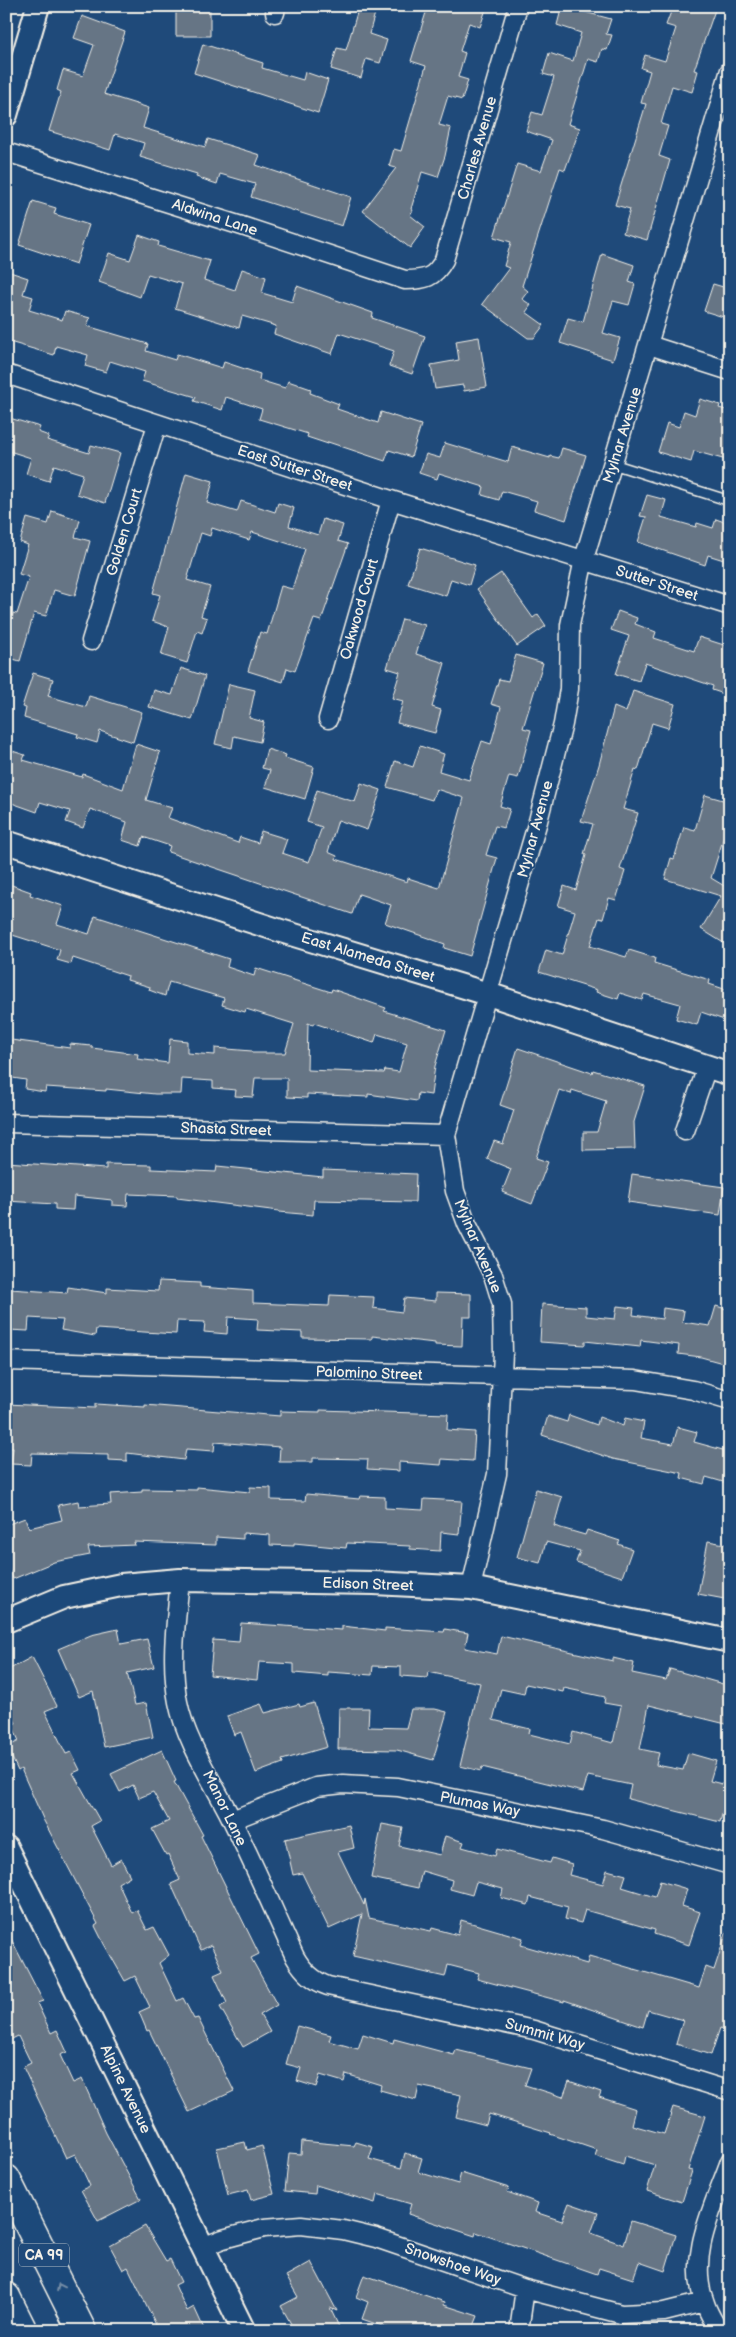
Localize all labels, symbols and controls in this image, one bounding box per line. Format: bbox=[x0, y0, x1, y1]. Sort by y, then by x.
street label: Charles Avenue bbox=[454, 94, 501, 202]
street label: Aldwina Lane bbox=[170, 195, 260, 240]
street label: Mylnar Avenue bbox=[599, 385, 646, 486]
street label: East Sutter Street bbox=[235, 441, 355, 496]
street label: Golden Court bbox=[102, 486, 147, 578]
street label: Oakwood Court bbox=[336, 556, 383, 662]
street label: Sutter Street bbox=[613, 561, 701, 606]
street label: Mylnar Avenue bbox=[513, 778, 558, 880]
street label: East Alameda Street bbox=[299, 928, 437, 987]
street label: Shasta Street bbox=[180, 1118, 272, 1141]
street label: Mylnar Avenue bbox=[449, 1197, 506, 1296]
street label: Palomino Street bbox=[315, 1362, 423, 1385]
street label: Edison Street bbox=[322, 1573, 414, 1596]
street label: Manor Lane bbox=[198, 1767, 251, 1849]
street label: Plumas Way bbox=[438, 1787, 522, 1822]
street label: Summit Way bbox=[503, 2014, 587, 2055]
street label: Alpine Avenue bbox=[96, 2042, 155, 2137]
street label: Snowshoe Way bbox=[402, 2239, 504, 2290]
road number: CA 99 bbox=[19, 2244, 69, 2266]
one-way arrow bbox=[56, 2283, 66, 2292]

